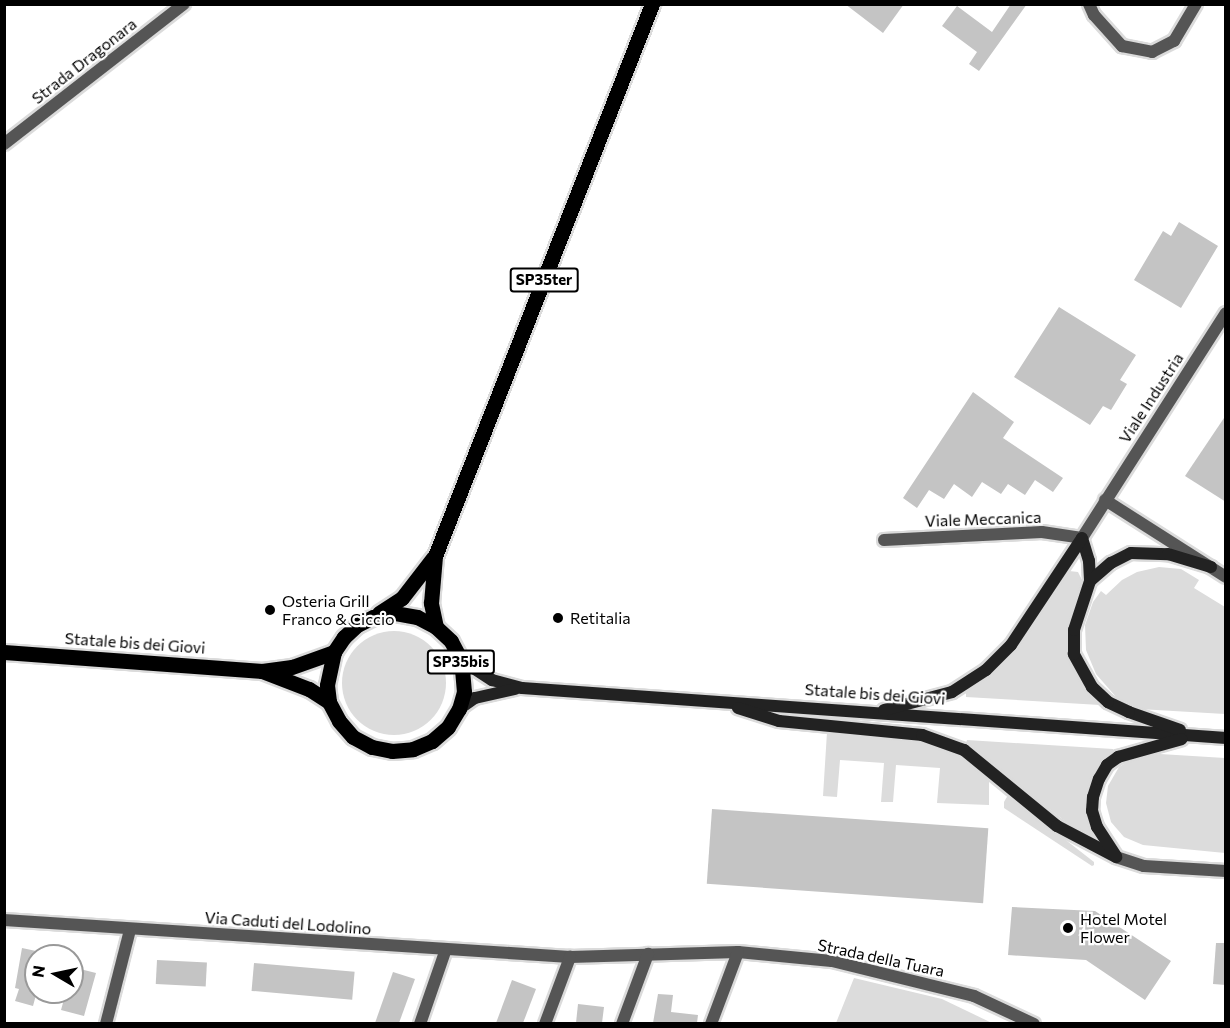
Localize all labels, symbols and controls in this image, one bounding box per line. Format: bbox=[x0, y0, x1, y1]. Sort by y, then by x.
street label: Strada Dragonara bbox=[28, 14, 140, 108]
road number: SP35ter bbox=[510, 268, 578, 292]
street label: Viale Industria bbox=[1115, 349, 1187, 447]
street label: Viale Meccanica bbox=[924, 507, 1042, 531]
place label: Osteria Grill Franco & Ciccio bbox=[282, 591, 395, 629]
marker: Osteria Grill Franco & Ciccio bbox=[263, 603, 277, 617]
place label: Retitalia bbox=[570, 608, 631, 628]
marker: Retitalia bbox=[551, 611, 565, 625]
street label: Statale bis dei Giovi bbox=[64, 629, 206, 657]
road number: SP35bis bbox=[426, 650, 496, 674]
street label: Statale bis dei Giovi bbox=[804, 680, 946, 708]
street label: Via Caduti del Lodolino bbox=[204, 908, 372, 938]
place label: Hotel Motel Flower bbox=[1080, 909, 1167, 947]
marker: Hotel Motel Flower bbox=[1061, 921, 1075, 935]
street label: Strada della Tuara bbox=[816, 935, 946, 981]
north arrow bbox=[24, 944, 84, 1004]
text: N bbox=[27, 964, 48, 979]

